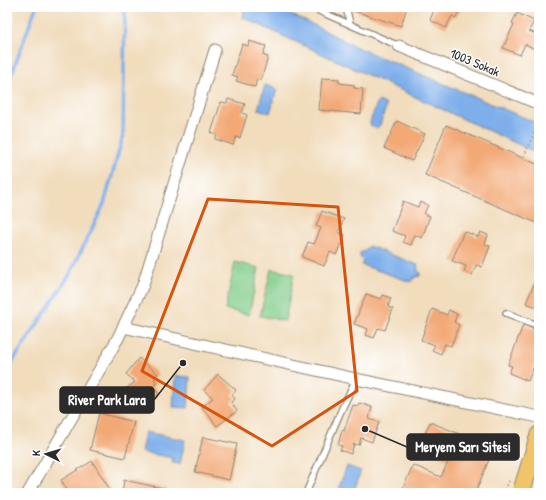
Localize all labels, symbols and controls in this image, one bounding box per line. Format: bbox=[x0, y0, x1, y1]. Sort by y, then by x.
street label: 1003 Sokak bbox=[447, 44, 503, 81]
callout: River Park Lara bbox=[60, 387, 154, 413]
text: River Park Lara bbox=[68, 390, 146, 409]
north arrow bbox=[26, 434, 66, 474]
callout: Meryem Sarı Sitesi bbox=[407, 434, 519, 460]
text: Meryem Sarı Sitesi bbox=[415, 437, 511, 458]
text: K bbox=[29, 449, 43, 457]

